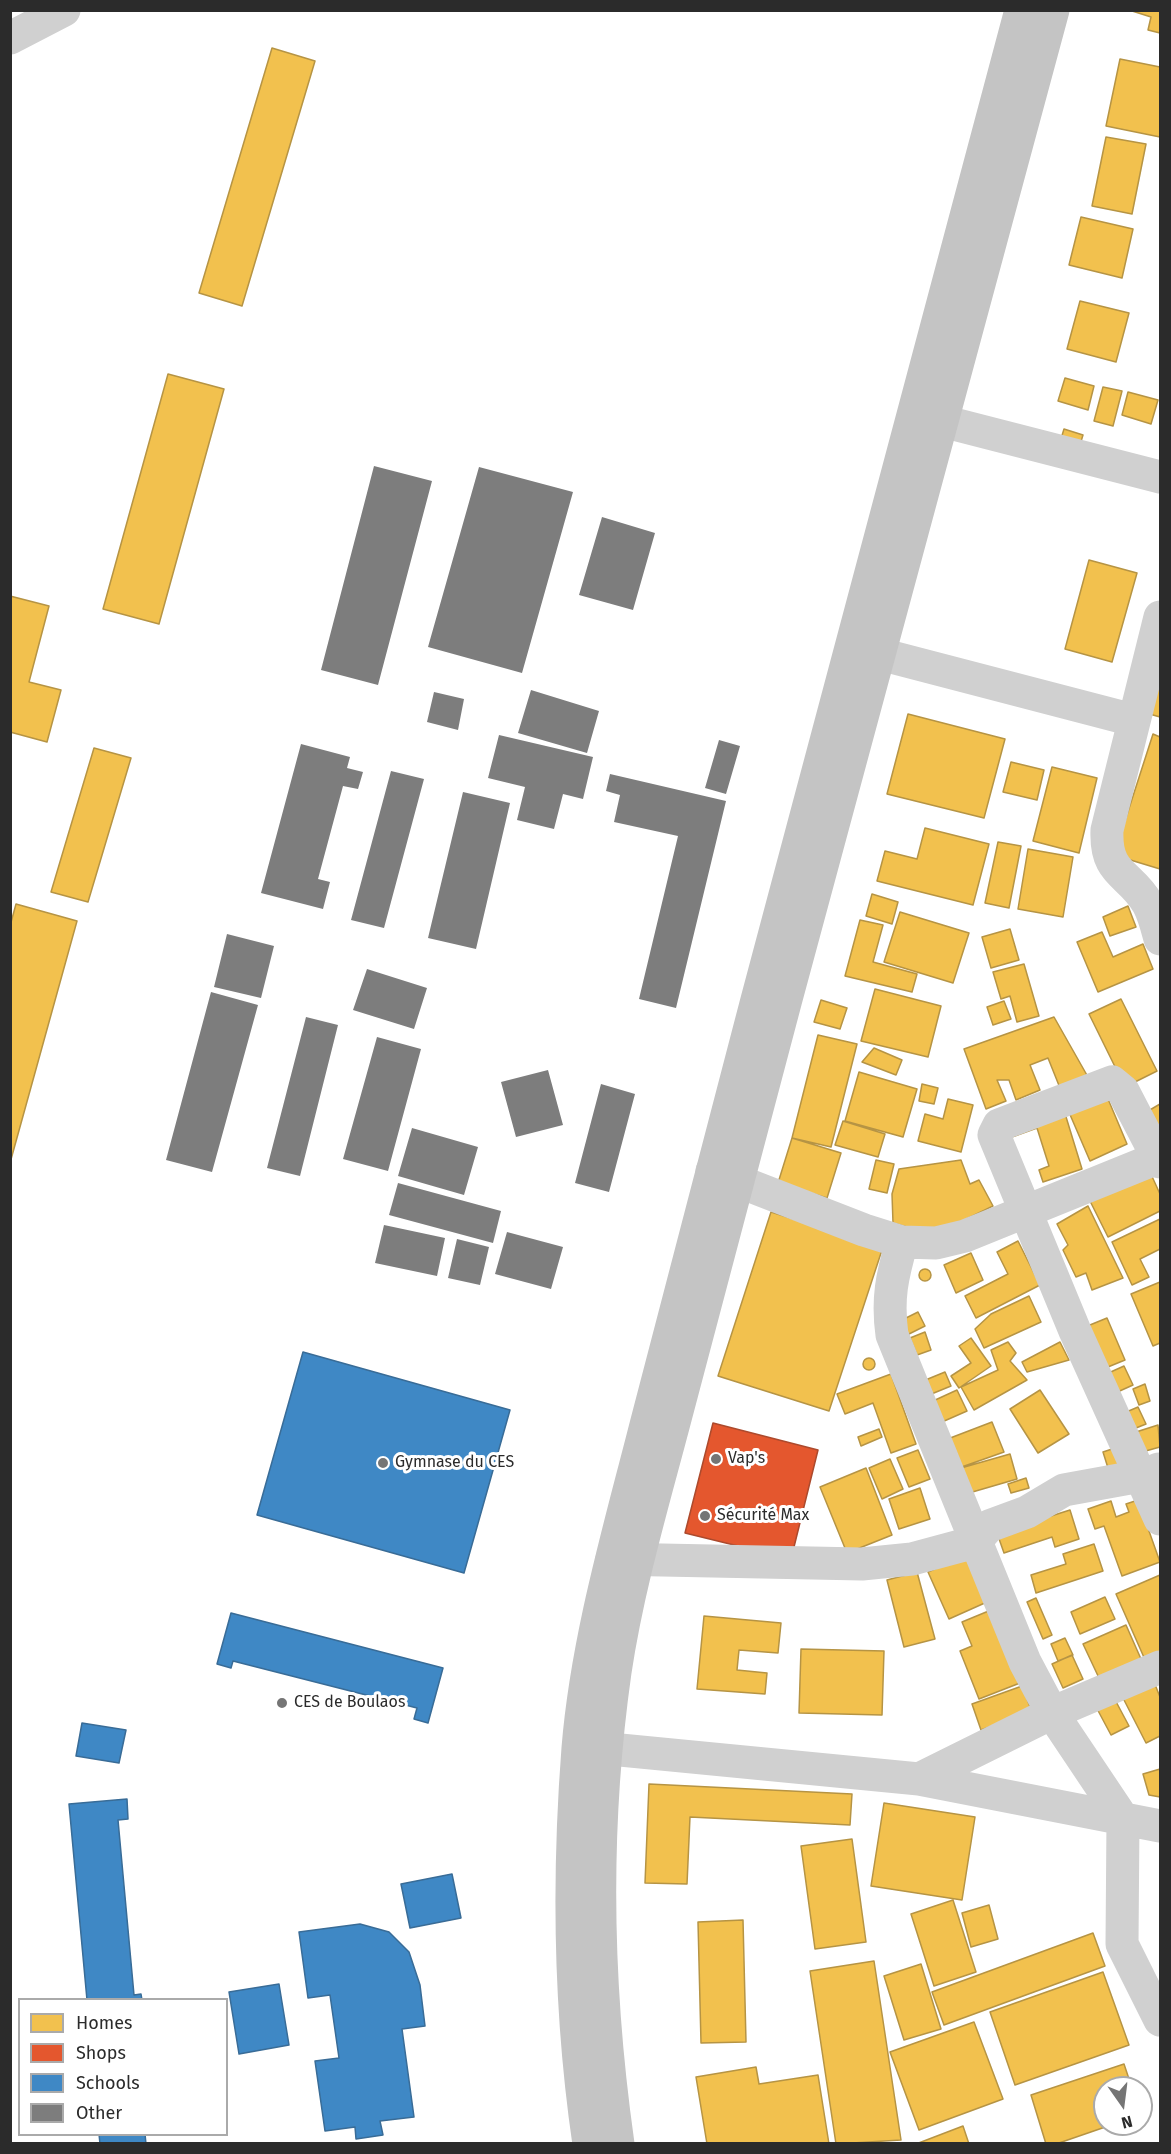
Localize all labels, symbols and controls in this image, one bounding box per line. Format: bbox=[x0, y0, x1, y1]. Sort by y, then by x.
place label: Vap's bbox=[728, 1449, 765, 1469]
marker: Vap's bbox=[709, 1452, 723, 1466]
place label: Gymnase du CES bbox=[395, 1453, 514, 1473]
marker: Gymnase du CES bbox=[376, 1456, 390, 1470]
place label: Sécurité Max bbox=[717, 1506, 809, 1526]
marker: Sécurité Max bbox=[698, 1509, 712, 1523]
place label: CES de Boulaos bbox=[294, 1693, 405, 1713]
marker: CES de Boulaos bbox=[275, 1696, 289, 1710]
legend bbox=[18, 1998, 228, 2136]
text: Homes bbox=[76, 2012, 132, 2034]
text: Shops bbox=[76, 2042, 126, 2064]
text: Schools bbox=[76, 2072, 140, 2094]
north arrow bbox=[1093, 2076, 1153, 2136]
text: Other bbox=[76, 2102, 122, 2124]
text: N bbox=[1120, 2112, 1134, 2133]

